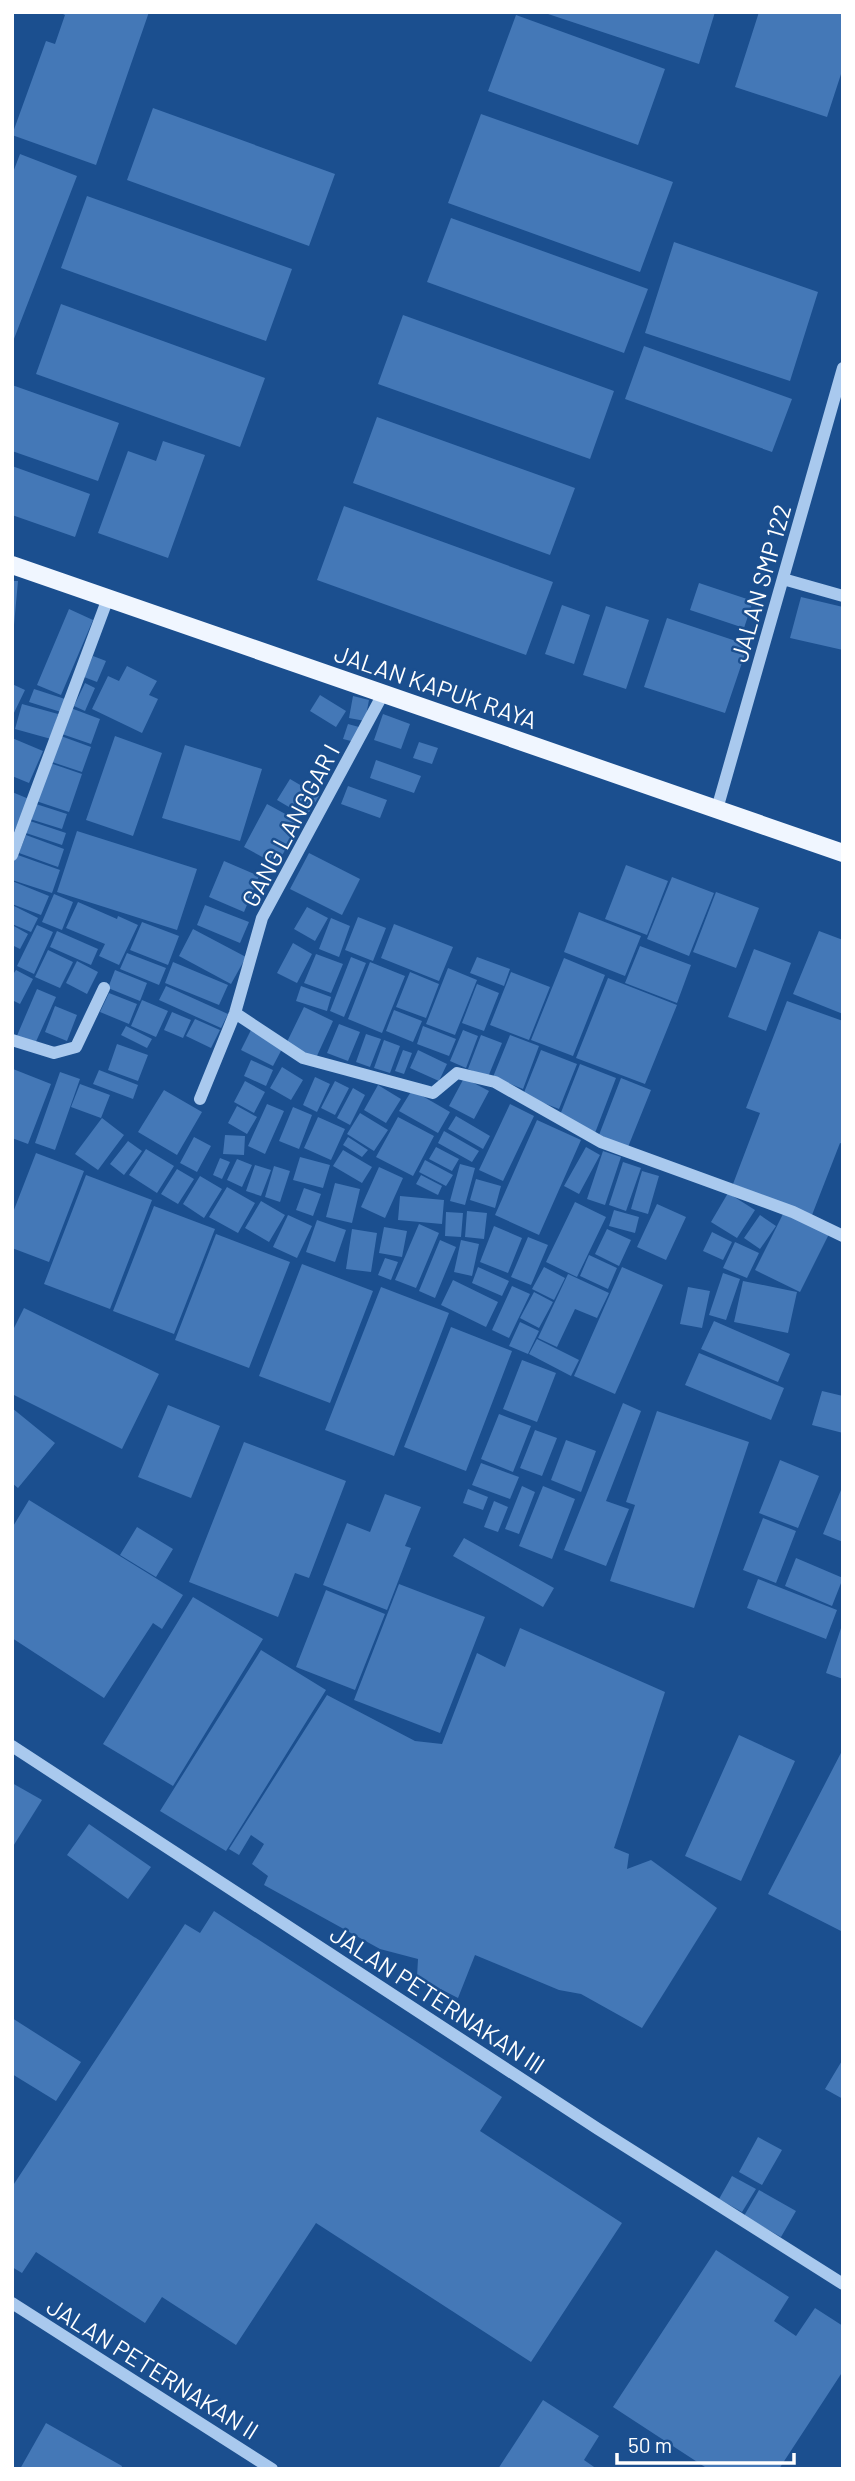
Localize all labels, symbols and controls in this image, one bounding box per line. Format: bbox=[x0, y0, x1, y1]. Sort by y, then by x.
street label: JALAN SMP 122 bbox=[724, 501, 796, 665]
street label: JALAN KAPUK RAYA bbox=[331, 638, 541, 734]
street label: GANG LANGGAR I bbox=[235, 739, 345, 911]
street label: JALAN PETERNAKAN III bbox=[325, 1919, 551, 2079]
street label: JALAN PETERNAKAN II bbox=[42, 2291, 264, 2445]
scale bar bbox=[617, 2422, 794, 2466]
text: 50 m bbox=[628, 2432, 672, 2457]

